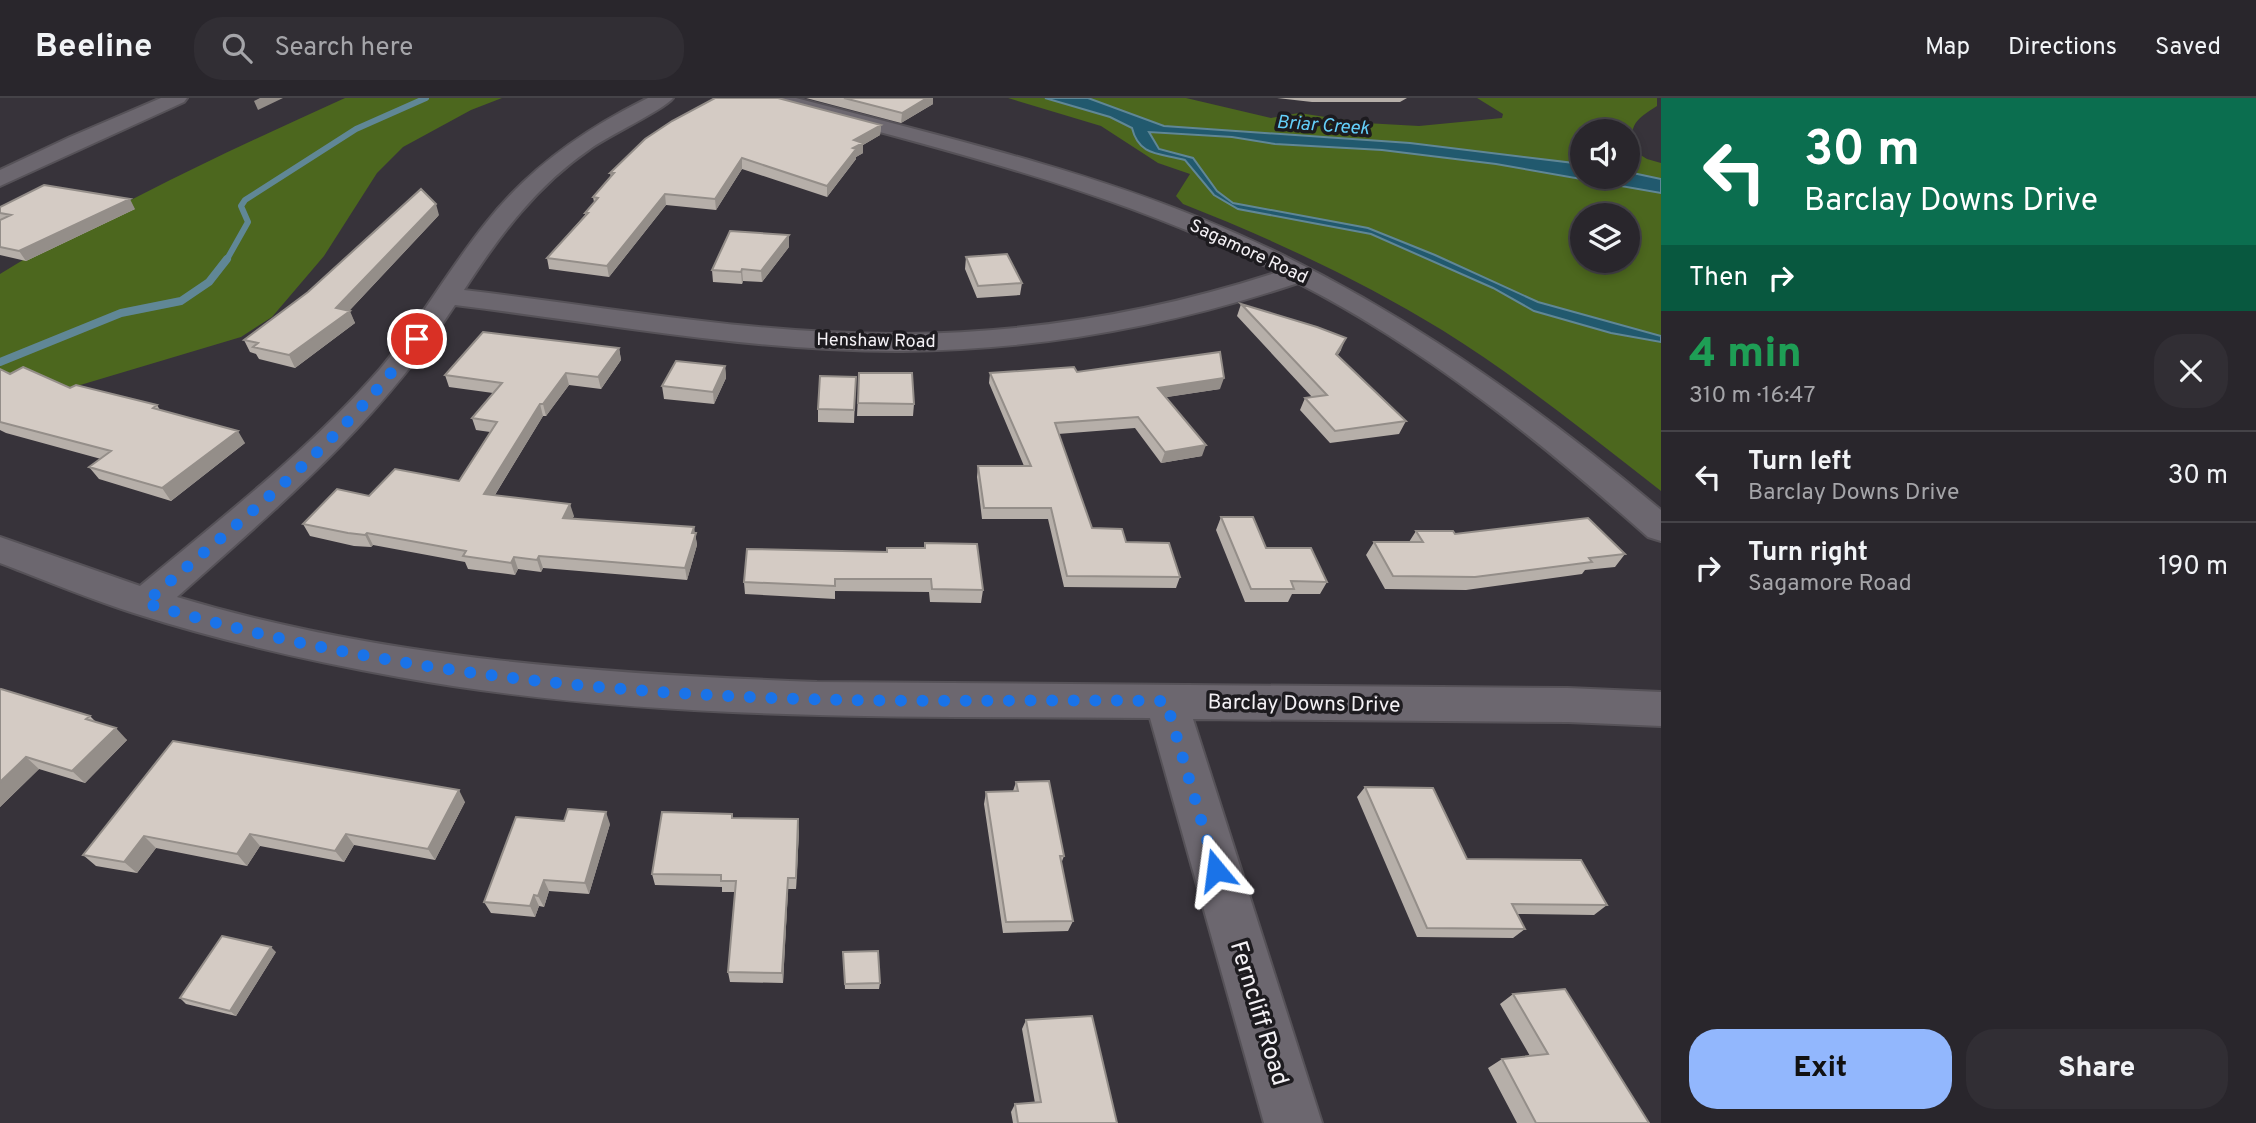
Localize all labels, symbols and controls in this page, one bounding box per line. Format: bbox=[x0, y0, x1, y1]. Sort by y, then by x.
search box bbox=[194, 17, 684, 80]
text: Beeline bbox=[35, 27, 152, 69]
icon: search bbox=[218, 29, 256, 67]
text: Search here bbox=[274, 32, 413, 65]
text: Map bbox=[1925, 33, 1970, 63]
text: Directions bbox=[2008, 33, 2117, 63]
text: Saved bbox=[2155, 33, 2221, 63]
water label: Briar Creek bbox=[1276, 111, 1371, 141]
map controls bbox=[1570, 119, 1640, 273]
button: sound bbox=[1570, 119, 1640, 189]
text: 30 m bbox=[1804, 121, 1920, 183]
icon: left bbox=[1689, 126, 1780, 217]
text: Barclay Downs Drive bbox=[1804, 182, 2098, 222]
button: layers bbox=[1570, 203, 1640, 273]
street label: Sagamore Road bbox=[1185, 215, 1311, 290]
icon: right bbox=[1762, 259, 1800, 297]
text: Then bbox=[1689, 262, 1748, 295]
pin bbox=[387, 309, 447, 369]
icon: arrive bbox=[398, 320, 436, 358]
street label: Henshaw Road bbox=[816, 329, 936, 354]
text: 4 min bbox=[1689, 329, 1802, 382]
button: close bbox=[2154, 334, 2228, 408]
text: 310 m · 16:47 bbox=[1689, 382, 1815, 411]
text: Turn left bbox=[1748, 446, 1852, 479]
icon: left bbox=[1689, 458, 1727, 496]
text: 30 m bbox=[2168, 460, 2228, 493]
text: Barclay Downs Drive bbox=[1748, 479, 1959, 508]
text: Turn right bbox=[1748, 537, 1868, 570]
icon: right bbox=[1689, 549, 1727, 587]
text: 190 m bbox=[2158, 551, 2228, 584]
text: Sagamore Road bbox=[1748, 570, 1912, 599]
street label: Barclay Downs Drive bbox=[1207, 689, 1401, 720]
position arrow bbox=[1179, 833, 1253, 907]
street label: Ferncliff Road bbox=[1222, 938, 1294, 1089]
button: Exit bbox=[1689, 1029, 1952, 1109]
button: Share bbox=[1966, 1029, 2228, 1109]

